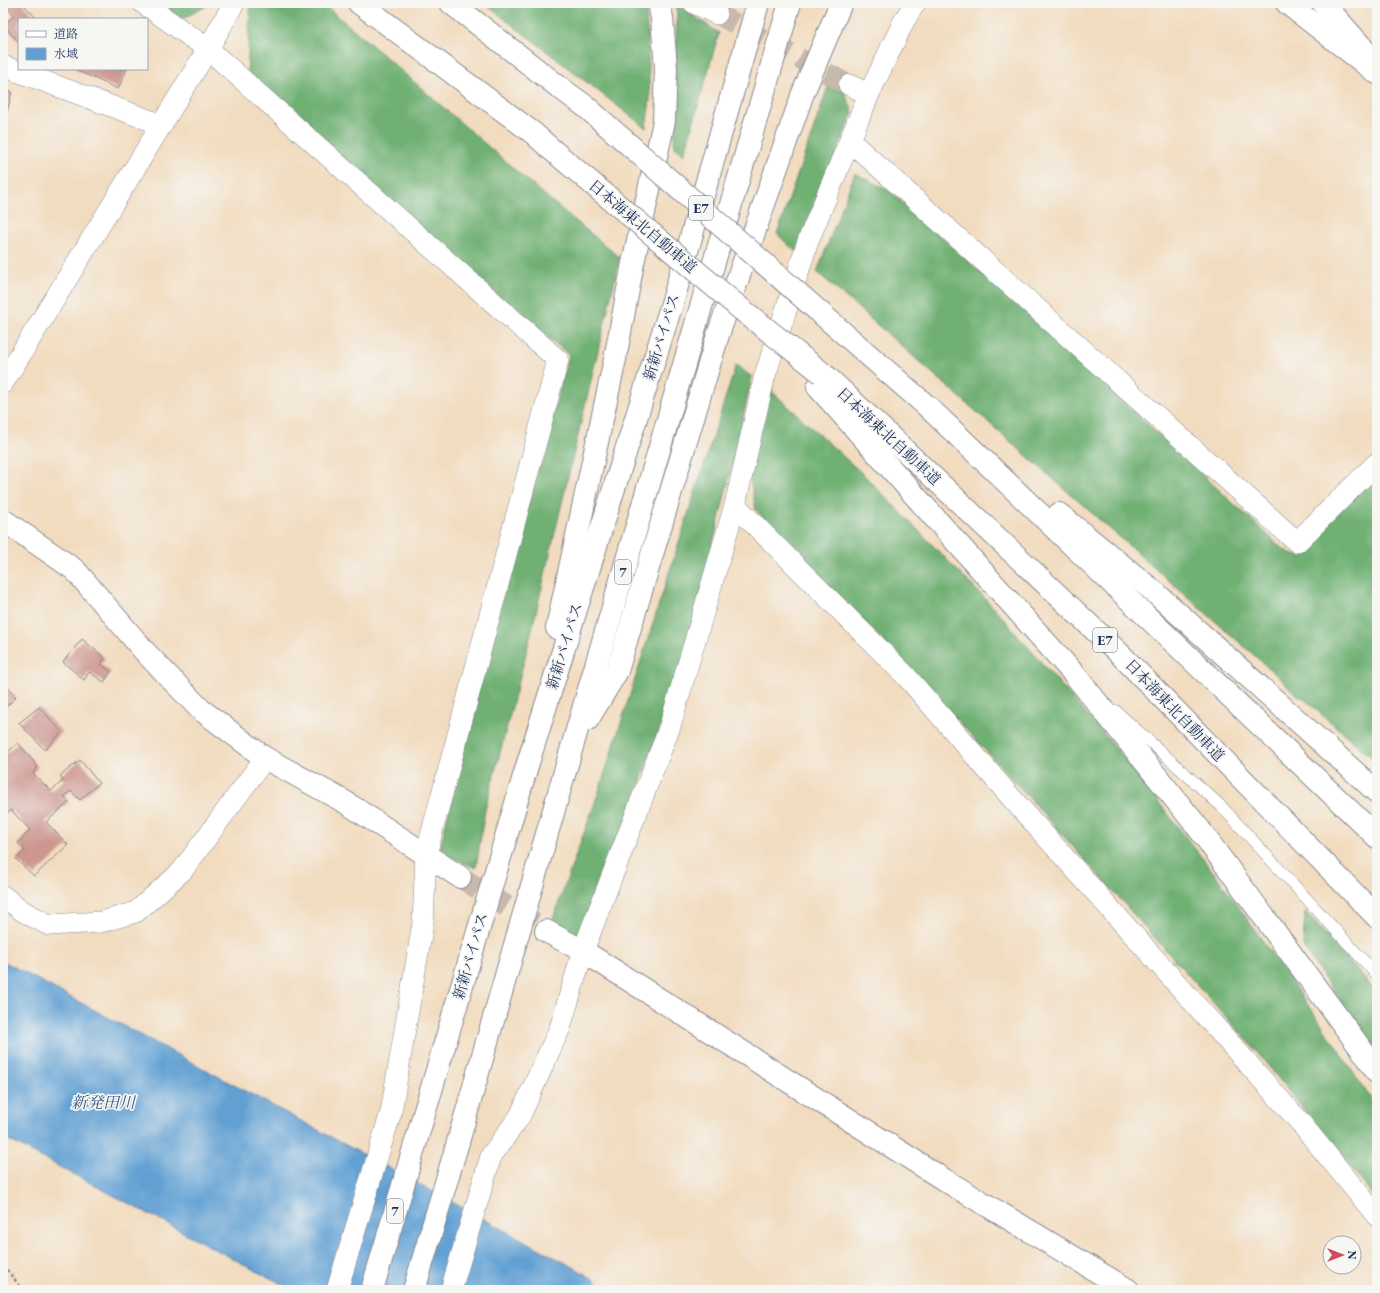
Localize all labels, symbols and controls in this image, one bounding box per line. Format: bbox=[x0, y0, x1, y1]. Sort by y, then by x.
legend bbox=[18, 18, 148, 70]
text: 道路 bbox=[54, 26, 78, 42]
text: 水域 bbox=[54, 46, 78, 62]
street label: 日本海東北自動車道 bbox=[585, 175, 701, 277]
road number: E7 bbox=[689, 196, 713, 220]
street label: 新新バイパス bbox=[639, 291, 683, 383]
street label: 日本海東北自動車道 bbox=[833, 383, 945, 489]
road number: 7 bbox=[615, 560, 631, 584]
street label: 新新バイパス bbox=[542, 600, 586, 692]
road number: E7 bbox=[1093, 628, 1117, 652]
street label: 日本海東北自動車道 bbox=[1121, 655, 1229, 765]
street label: 新新バイパス bbox=[449, 910, 491, 1002]
water label: 新発田川 bbox=[71, 1092, 137, 1113]
road number: 7 bbox=[387, 1199, 403, 1223]
north arrow bbox=[1322, 1235, 1362, 1275]
text: N bbox=[1345, 1251, 1359, 1260]

